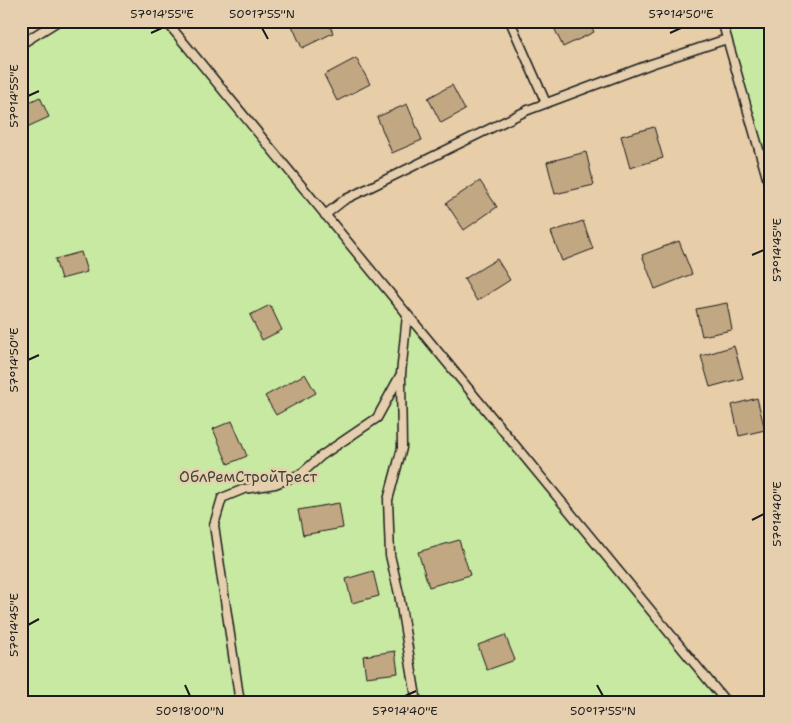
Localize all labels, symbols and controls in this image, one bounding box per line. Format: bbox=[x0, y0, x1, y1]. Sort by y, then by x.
text: 57°14'55"E bbox=[130, 6, 194, 22]
text: 50°17'55"N bbox=[229, 6, 295, 22]
text: 57°14'50"E bbox=[648, 6, 714, 22]
text: 57°14'55"E bbox=[6, 64, 22, 128]
text: 57°14'45"E bbox=[769, 218, 785, 282]
text: 57°14'50"E bbox=[6, 327, 22, 393]
park label: ОблРемСтройТрест bbox=[179, 467, 317, 487]
text: 57°14'40"E bbox=[769, 481, 785, 547]
text: 57°14'45"E bbox=[6, 593, 22, 657]
text: 50°18'00"N bbox=[156, 703, 224, 719]
text: 57°14'40"E bbox=[372, 703, 438, 719]
text: 50°17'55"N bbox=[570, 703, 636, 719]

